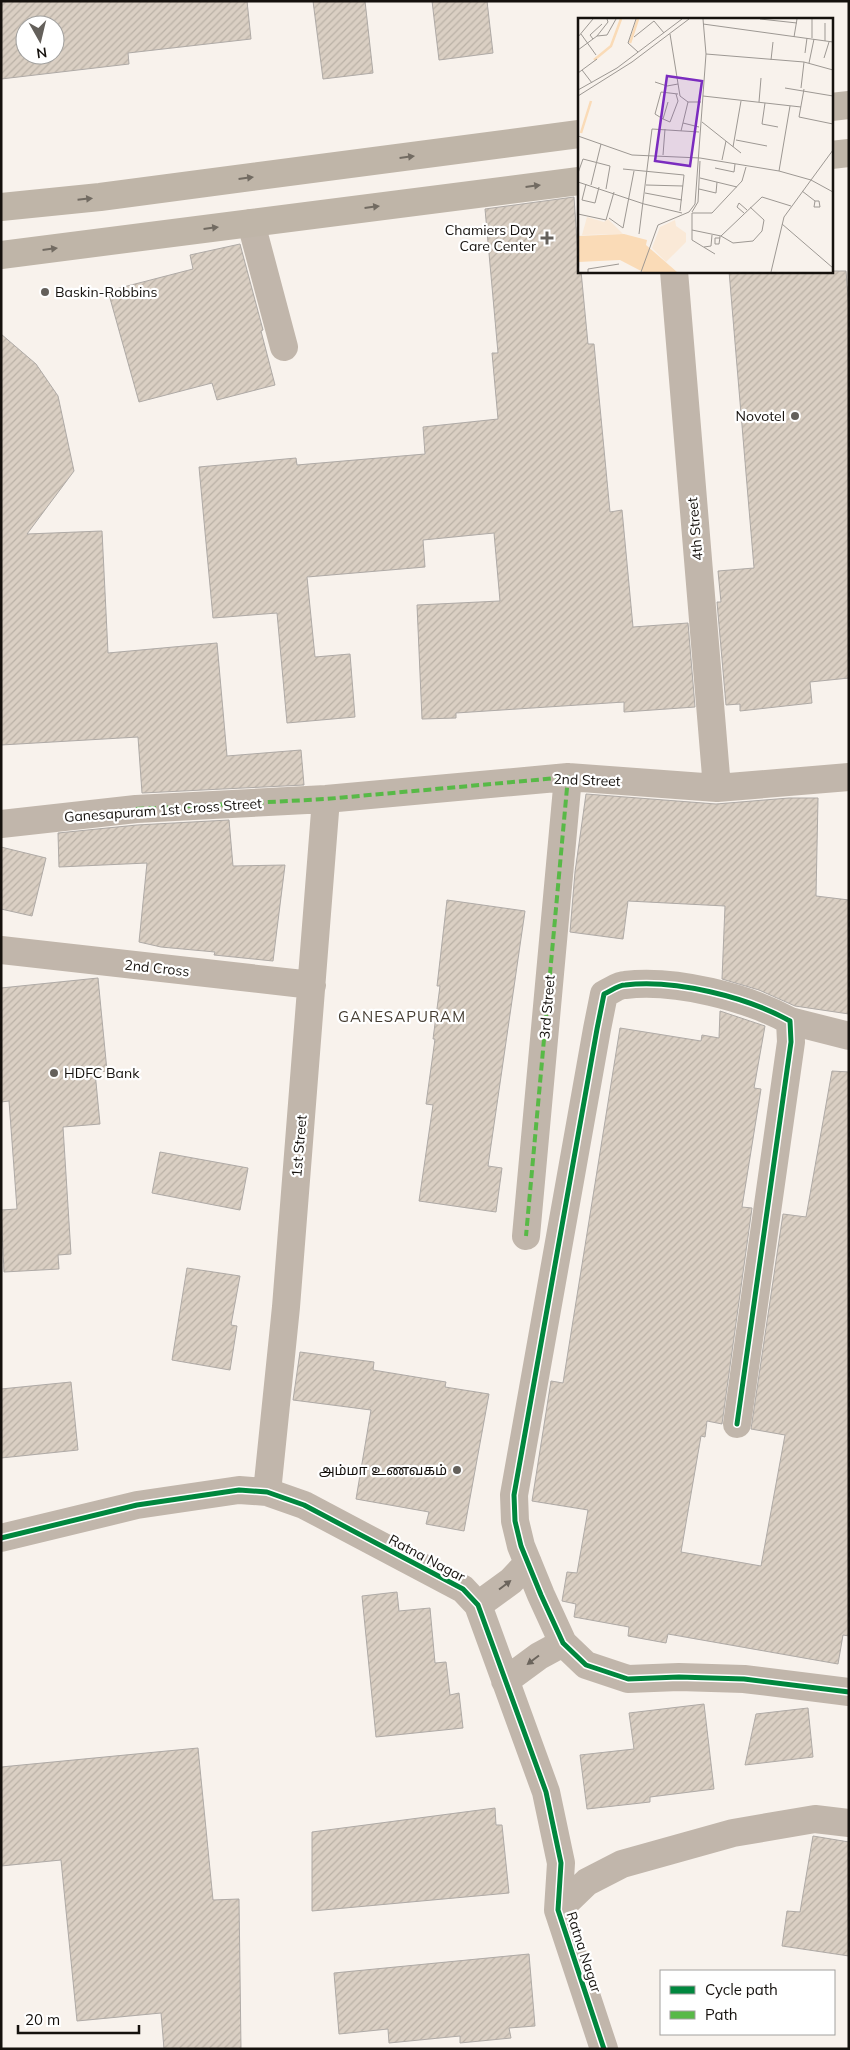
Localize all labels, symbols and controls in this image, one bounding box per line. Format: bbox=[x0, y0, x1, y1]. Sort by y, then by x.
north arrow bbox=[15, 15, 65, 65]
inset map bbox=[578, 18, 832, 272]
text: N bbox=[35, 43, 48, 63]
one-way arrow bbox=[399, 153, 415, 161]
one-way arrow bbox=[238, 174, 254, 182]
one-way arrow bbox=[525, 182, 541, 190]
one-way arrow bbox=[77, 194, 93, 202]
one-way arrow bbox=[364, 203, 380, 211]
place label: Chamiers Day Care Center bbox=[445, 221, 537, 255]
one-way arrow bbox=[203, 224, 219, 232]
marker: Chamiers Day Care Center bbox=[540, 231, 554, 245]
one-way arrow bbox=[42, 245, 58, 253]
place label: Baskin-Robbins bbox=[55, 283, 157, 301]
marker: Baskin-Robbins bbox=[39, 286, 51, 298]
place label: Novotel bbox=[736, 407, 785, 425]
marker: Novotel bbox=[789, 410, 801, 422]
street label: 4th Street bbox=[683, 496, 707, 562]
street label: 2nd Street bbox=[553, 770, 621, 790]
street label: Ganesapuram 1st Cross Street bbox=[63, 794, 263, 826]
street label: 2nd Cross bbox=[124, 956, 190, 980]
street label: 3rd Street bbox=[535, 974, 559, 1040]
district label: GANESAPURAM bbox=[338, 1007, 466, 1026]
place label: HDFC Bank bbox=[64, 1064, 140, 1082]
marker: HDFC Bank bbox=[48, 1067, 60, 1079]
street label: 1st Street bbox=[287, 1114, 311, 1178]
place label: அம்மா உணவகம் bbox=[319, 1461, 447, 1479]
marker: அம்மா உணவகம் bbox=[451, 1464, 463, 1476]
street label: Ratna Nagar bbox=[386, 1530, 469, 1586]
one-way arrow bbox=[498, 1580, 511, 1591]
one-way arrow bbox=[527, 1655, 540, 1666]
street label: Ratna Nagar bbox=[562, 1909, 606, 1996]
legend bbox=[660, 1970, 835, 2035]
text: Cycle path bbox=[705, 1980, 778, 1999]
scale bar bbox=[18, 2002, 139, 2034]
text: Path bbox=[705, 2005, 737, 2024]
text: 20 m bbox=[25, 2010, 60, 2029]

